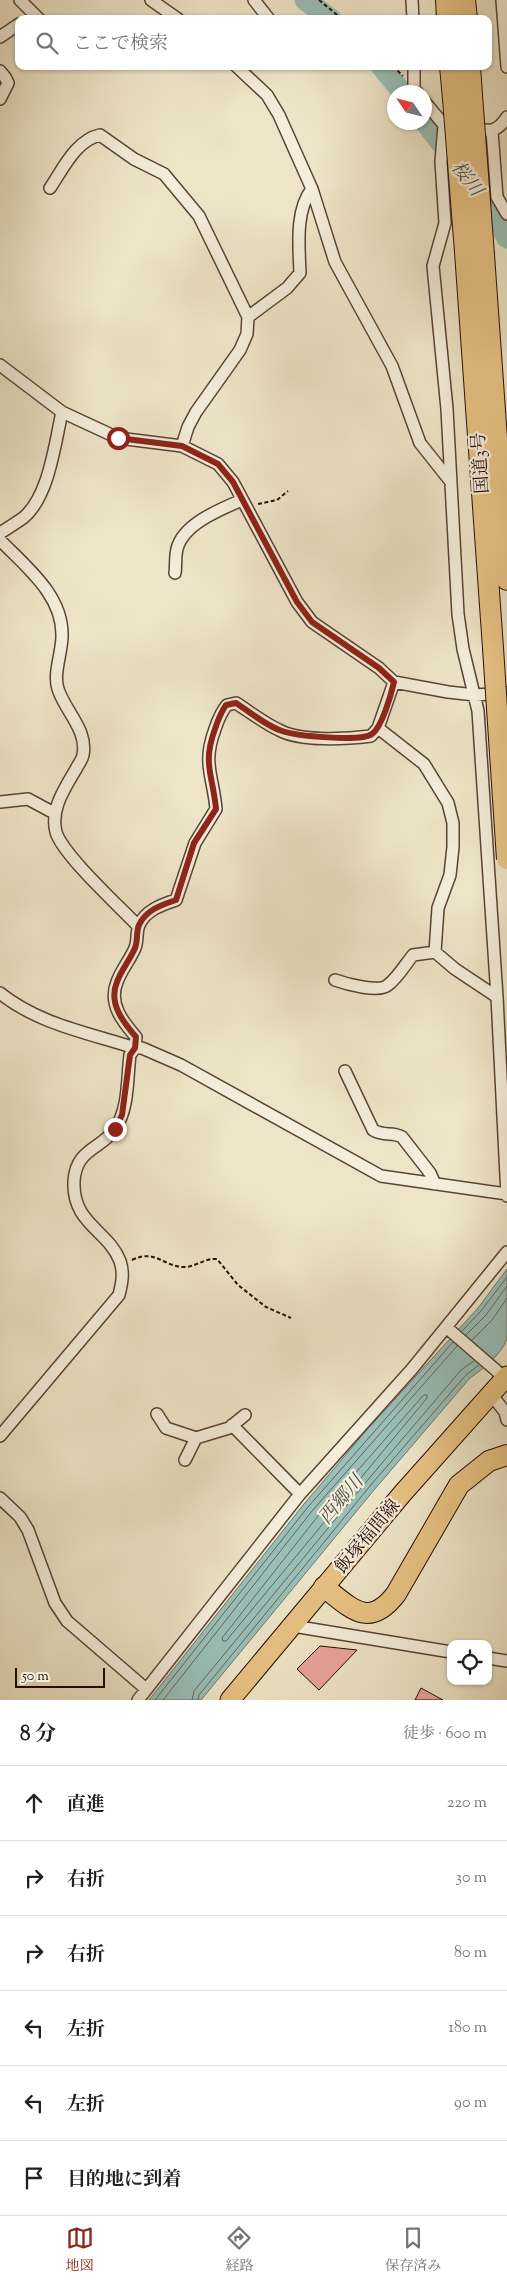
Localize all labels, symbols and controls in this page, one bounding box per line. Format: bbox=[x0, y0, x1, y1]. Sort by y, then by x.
search box bbox=[15, 15, 492, 70]
icon: search bbox=[33, 29, 61, 57]
text: ここで検索 bbox=[73, 31, 168, 58]
north arrow bbox=[387, 85, 432, 130]
water label: 桜川 bbox=[444, 156, 490, 204]
route start bbox=[107, 427, 130, 450]
street label: 国道3号 bbox=[467, 431, 497, 494]
route end bbox=[104, 1118, 127, 1141]
water label: 西郷川 bbox=[313, 1469, 372, 1531]
street label: 飯塚福間線 bbox=[330, 1494, 407, 1580]
map controls bbox=[447, 1640, 492, 1685]
button: locate bbox=[447, 1640, 492, 1685]
scale bar bbox=[15, 1665, 105, 1688]
text: 50 m bbox=[22, 1667, 49, 1687]
text: 8 分 bbox=[20, 1720, 56, 1750]
text: 徒歩 · 600 m bbox=[403, 1723, 487, 1746]
icon: ahead bbox=[20, 1789, 48, 1817]
text: 直進 bbox=[67, 1792, 105, 1819]
text: 220 m bbox=[447, 1792, 487, 1815]
icon: right bbox=[20, 1864, 48, 1892]
text: 右折 bbox=[67, 1867, 105, 1894]
text: 30 m bbox=[456, 1867, 487, 1890]
icon: right bbox=[20, 1939, 48, 1967]
text: 右折 bbox=[67, 1942, 105, 1969]
text: 80 m bbox=[454, 1942, 487, 1965]
icon: left bbox=[20, 2014, 48, 2042]
text: 左折 bbox=[67, 2017, 105, 2044]
text: 180 m bbox=[448, 2017, 487, 2040]
icon: left bbox=[20, 2089, 48, 2117]
text: 左折 bbox=[67, 2092, 105, 2119]
text: 90 m bbox=[454, 2092, 487, 2115]
icon: arrive bbox=[20, 2164, 48, 2192]
text: 目的地に到着 bbox=[67, 2167, 181, 2194]
tab: 地図 bbox=[66, 2224, 94, 2277]
tab: 経路 bbox=[225, 2224, 253, 2277]
tab: 保存済み bbox=[385, 2224, 441, 2277]

